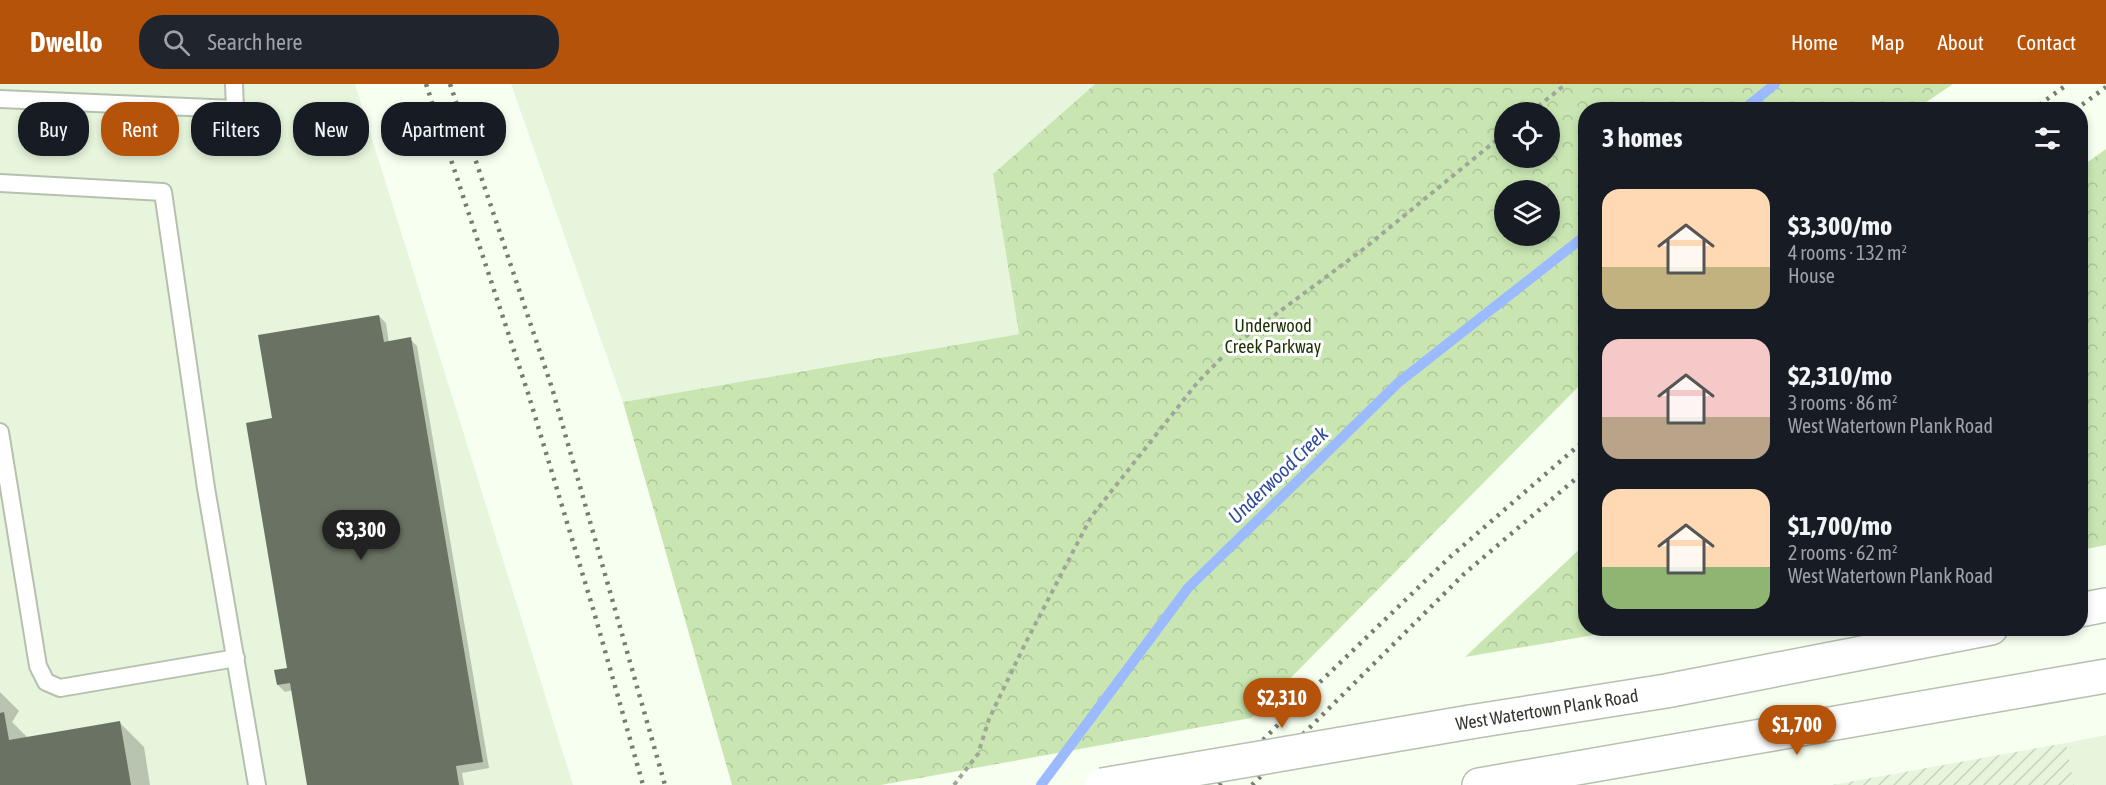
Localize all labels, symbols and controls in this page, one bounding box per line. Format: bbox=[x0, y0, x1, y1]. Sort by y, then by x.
search box bbox=[139, 15, 559, 69]
text: Dwello bbox=[30, 26, 103, 58]
icon: search bbox=[160, 26, 193, 59]
text: Search here bbox=[208, 29, 302, 55]
text: Home bbox=[1791, 30, 1838, 54]
text: Map bbox=[1871, 30, 1905, 54]
text: About bbox=[1938, 30, 1984, 54]
text: Contact bbox=[2017, 30, 2076, 54]
chip: Buy bbox=[18, 102, 89, 156]
chip: Rent bbox=[101, 102, 179, 156]
chip: Filters bbox=[191, 102, 281, 156]
chip: New bbox=[293, 102, 369, 156]
chip: Apartment bbox=[381, 102, 506, 156]
map controls bbox=[1494, 102, 1560, 246]
button: locate bbox=[1494, 102, 1560, 168]
icon: filters bbox=[2031, 122, 2064, 155]
text: 3 homes bbox=[1602, 123, 1682, 153]
button: layers bbox=[1494, 180, 1560, 246]
text: $3,300/mo bbox=[1788, 211, 1892, 241]
icon: home bbox=[1650, 213, 1722, 285]
text: 4 rooms · 132 m² bbox=[1788, 241, 1907, 264]
text: House bbox=[1788, 264, 1835, 287]
park label: Underwood Creek Parkway bbox=[1225, 315, 1321, 357]
text: $2,310/mo bbox=[1788, 361, 1892, 391]
icon: home bbox=[1650, 363, 1722, 435]
text: 3 rooms · 86 m² bbox=[1788, 391, 1898, 414]
text: West Watertown Plank Road bbox=[1788, 414, 1993, 437]
water label: Underwood Creek bbox=[1223, 421, 1332, 528]
pin: $3,300 bbox=[312, 510, 410, 561]
text: $1,700/mo bbox=[1788, 511, 1892, 541]
icon: home bbox=[1650, 513, 1722, 585]
text: $3,300 bbox=[336, 518, 386, 541]
text: 2 rooms · 62 m² bbox=[1788, 541, 1898, 564]
text: West Watertown Plank Road bbox=[1788, 564, 1993, 587]
pin: $2,310 bbox=[1233, 678, 1331, 729]
street label: West Watertown Plank Road bbox=[1454, 685, 1640, 734]
text: $2,310 bbox=[1257, 686, 1307, 709]
pin: $1,700 bbox=[1748, 705, 1846, 756]
text: $1,700 bbox=[1772, 713, 1822, 736]

